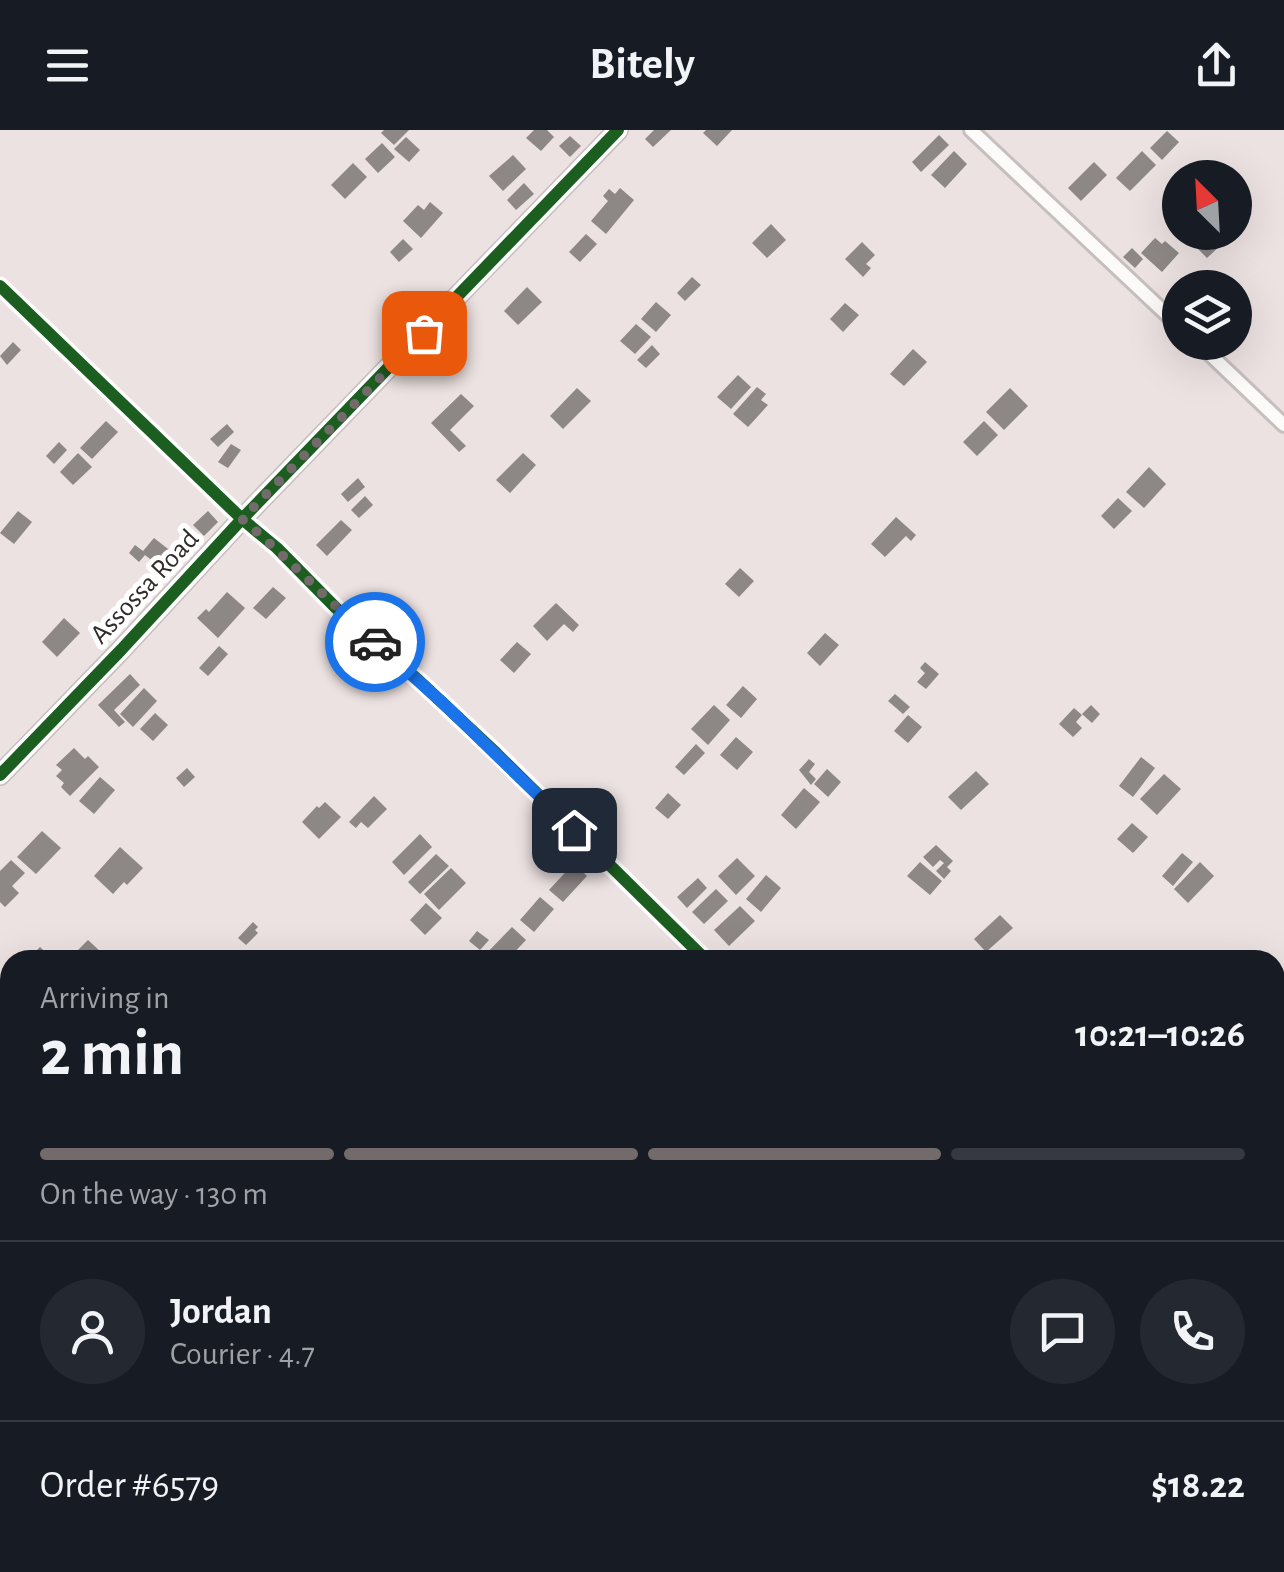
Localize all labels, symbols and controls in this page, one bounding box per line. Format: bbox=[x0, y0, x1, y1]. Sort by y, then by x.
icon: menu bbox=[40, 38, 95, 93]
icon: share bbox=[1189, 38, 1244, 93]
text: Bitely bbox=[589, 42, 695, 87]
north arrow bbox=[1162, 160, 1252, 250]
map controls bbox=[1162, 160, 1252, 360]
button: layers bbox=[1162, 270, 1252, 360]
pin bbox=[382, 291, 467, 376]
icon: bag bbox=[397, 306, 452, 361]
street label: Assossa Road bbox=[85, 525, 205, 649]
courier bbox=[325, 592, 425, 692]
icon: car bbox=[348, 615, 403, 670]
pin bbox=[532, 788, 617, 873]
icon: home bbox=[547, 803, 602, 858]
text: Arriving in bbox=[40, 982, 169, 1014]
text: 10:21–10:26 bbox=[1075, 1016, 1245, 1054]
text: 2 min bbox=[40, 1022, 184, 1087]
text: On the way · 130 m bbox=[40, 1178, 268, 1210]
button: person bbox=[40, 1279, 145, 1384]
button: chat bbox=[1010, 1279, 1115, 1384]
button: phone bbox=[1140, 1279, 1245, 1384]
text: Jordan bbox=[170, 1293, 272, 1331]
text: Courier · 4.7 bbox=[170, 1338, 315, 1370]
text: Order #6579 bbox=[40, 1467, 219, 1505]
text: $18.22 bbox=[1151, 1467, 1245, 1505]

